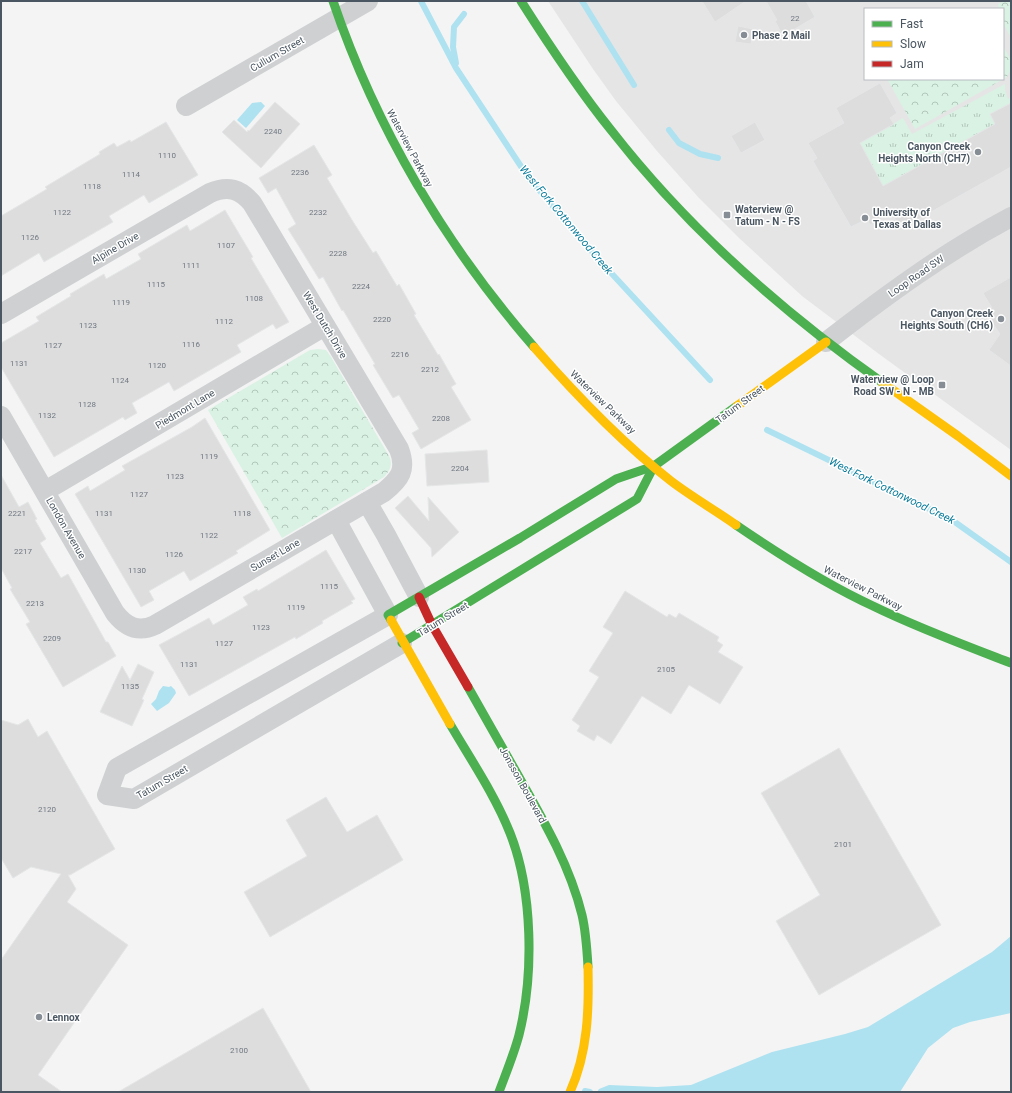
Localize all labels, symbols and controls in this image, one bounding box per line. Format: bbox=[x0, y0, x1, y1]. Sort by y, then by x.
legend bbox=[864, 8, 1004, 80]
house number: 22 bbox=[791, 14, 800, 23]
text: Fast bbox=[900, 17, 923, 31]
marker: Phase 2 Mail bbox=[739, 30, 749, 40]
place label: Phase 2 Mail bbox=[752, 30, 810, 41]
street label: Cullum Street bbox=[248, 34, 306, 74]
text: Slow bbox=[900, 37, 926, 51]
text: Jam bbox=[900, 57, 924, 71]
street label: Waterview Parkway bbox=[385, 107, 435, 189]
house number: 2240 bbox=[264, 127, 282, 136]
place label: Canyon Creek Heights North (CH7) bbox=[878, 141, 971, 165]
marker: Canyon Creek Heights North (CH7) bbox=[973, 147, 983, 157]
house number: 1110 bbox=[158, 151, 176, 160]
water label: West Fork Cottonwood Creek bbox=[517, 163, 616, 278]
house number: 2236 bbox=[291, 168, 309, 177]
house number: 1114 bbox=[122, 170, 140, 179]
house number: 1118 bbox=[83, 182, 101, 191]
place label: Waterview @ Tatum - N - FS bbox=[735, 204, 800, 227]
place label: University of Texas at Dallas bbox=[873, 207, 941, 230]
house number: 1122 bbox=[53, 208, 71, 217]
house number: 2232 bbox=[309, 208, 327, 217]
marker: Waterview @ Tatum - N - FS bbox=[722, 210, 732, 220]
marker: University of Texas at Dallas bbox=[860, 213, 870, 223]
street label: Alpine Drive bbox=[89, 230, 141, 266]
house number: 1126 bbox=[21, 233, 39, 242]
house number: 1107 bbox=[217, 241, 235, 250]
house number: 2228 bbox=[329, 249, 347, 258]
street label: Loop Road SW bbox=[886, 253, 946, 299]
house number: 1111 bbox=[182, 261, 200, 270]
house number: 1115 bbox=[147, 280, 165, 289]
house number: 2224 bbox=[352, 282, 370, 291]
street label: West Dutch Drive bbox=[301, 290, 349, 360]
house number: 1108 bbox=[245, 294, 263, 303]
house number: 1119 bbox=[112, 298, 130, 307]
place label: Canyon Creek Heights South (CH6) bbox=[900, 308, 994, 332]
marker: Canyon Creek Heights South (CH6) bbox=[996, 314, 1006, 324]
house number: 2220 bbox=[373, 315, 391, 324]
house number: 1112 bbox=[215, 317, 233, 326]
house number: 1123 bbox=[79, 321, 97, 330]
house number: 1116 bbox=[182, 340, 200, 349]
house number: 1127 bbox=[44, 341, 62, 350]
house number: 2216 bbox=[391, 350, 409, 359]
house number: 1131 bbox=[10, 359, 28, 368]
house number: 1120 bbox=[148, 361, 166, 370]
house number: 2212 bbox=[421, 365, 439, 374]
street label: Waterview Parkway bbox=[568, 368, 638, 436]
place label: Waterview @ Loop Road SW - N - MB bbox=[851, 374, 934, 397]
house number: 1124 bbox=[111, 376, 129, 385]
marker: Waterview @ Loop Road SW - N - MB bbox=[937, 380, 947, 390]
street label: Tatum Street bbox=[714, 383, 766, 425]
street label: Piedmont Lane bbox=[153, 387, 217, 431]
house number: 1128 bbox=[78, 400, 96, 409]
house number: 1132 bbox=[38, 411, 56, 420]
house number: 2208 bbox=[432, 414, 450, 423]
house number: 1119 bbox=[200, 452, 218, 461]
water label: West Fork Cottonwood Creek bbox=[827, 455, 957, 527]
house number: 2204 bbox=[451, 464, 469, 473]
house number: 1123 bbox=[166, 472, 184, 481]
house number: 1127 bbox=[130, 490, 148, 499]
street label: London Avenue bbox=[44, 496, 88, 560]
house number: 2221 bbox=[8, 509, 26, 518]
house number: 1131 bbox=[95, 509, 113, 518]
house number: 1118 bbox=[233, 509, 251, 518]
house number: 1122 bbox=[200, 531, 218, 540]
street label: Sunset Lane bbox=[249, 537, 301, 573]
house number: 2217 bbox=[14, 547, 32, 556]
house number: 1126 bbox=[165, 550, 183, 559]
street label: Waterview Parkway bbox=[822, 563, 904, 613]
house number: 1130 bbox=[128, 566, 146, 575]
house number: 1115 bbox=[320, 582, 338, 591]
house number: 2213 bbox=[26, 599, 44, 608]
street label: Tatum Street bbox=[416, 600, 470, 638]
house number: 1119 bbox=[287, 603, 305, 612]
house number: 1123 bbox=[252, 623, 270, 632]
house number: 2209 bbox=[43, 634, 61, 643]
house number: 1127 bbox=[215, 639, 233, 648]
house number: 1131 bbox=[180, 660, 198, 669]
house number: 2105 bbox=[657, 665, 675, 674]
house number: 1135 bbox=[121, 682, 139, 691]
street label: Jonsson Boulevard bbox=[498, 745, 548, 825]
street label: Tatum Street bbox=[134, 763, 190, 801]
house number: 2120 bbox=[38, 805, 56, 814]
house number: 2101 bbox=[834, 840, 852, 849]
marker: Lennox bbox=[34, 1012, 44, 1022]
place label: Lennox bbox=[47, 1012, 81, 1023]
house number: 2100 bbox=[230, 1046, 248, 1055]

